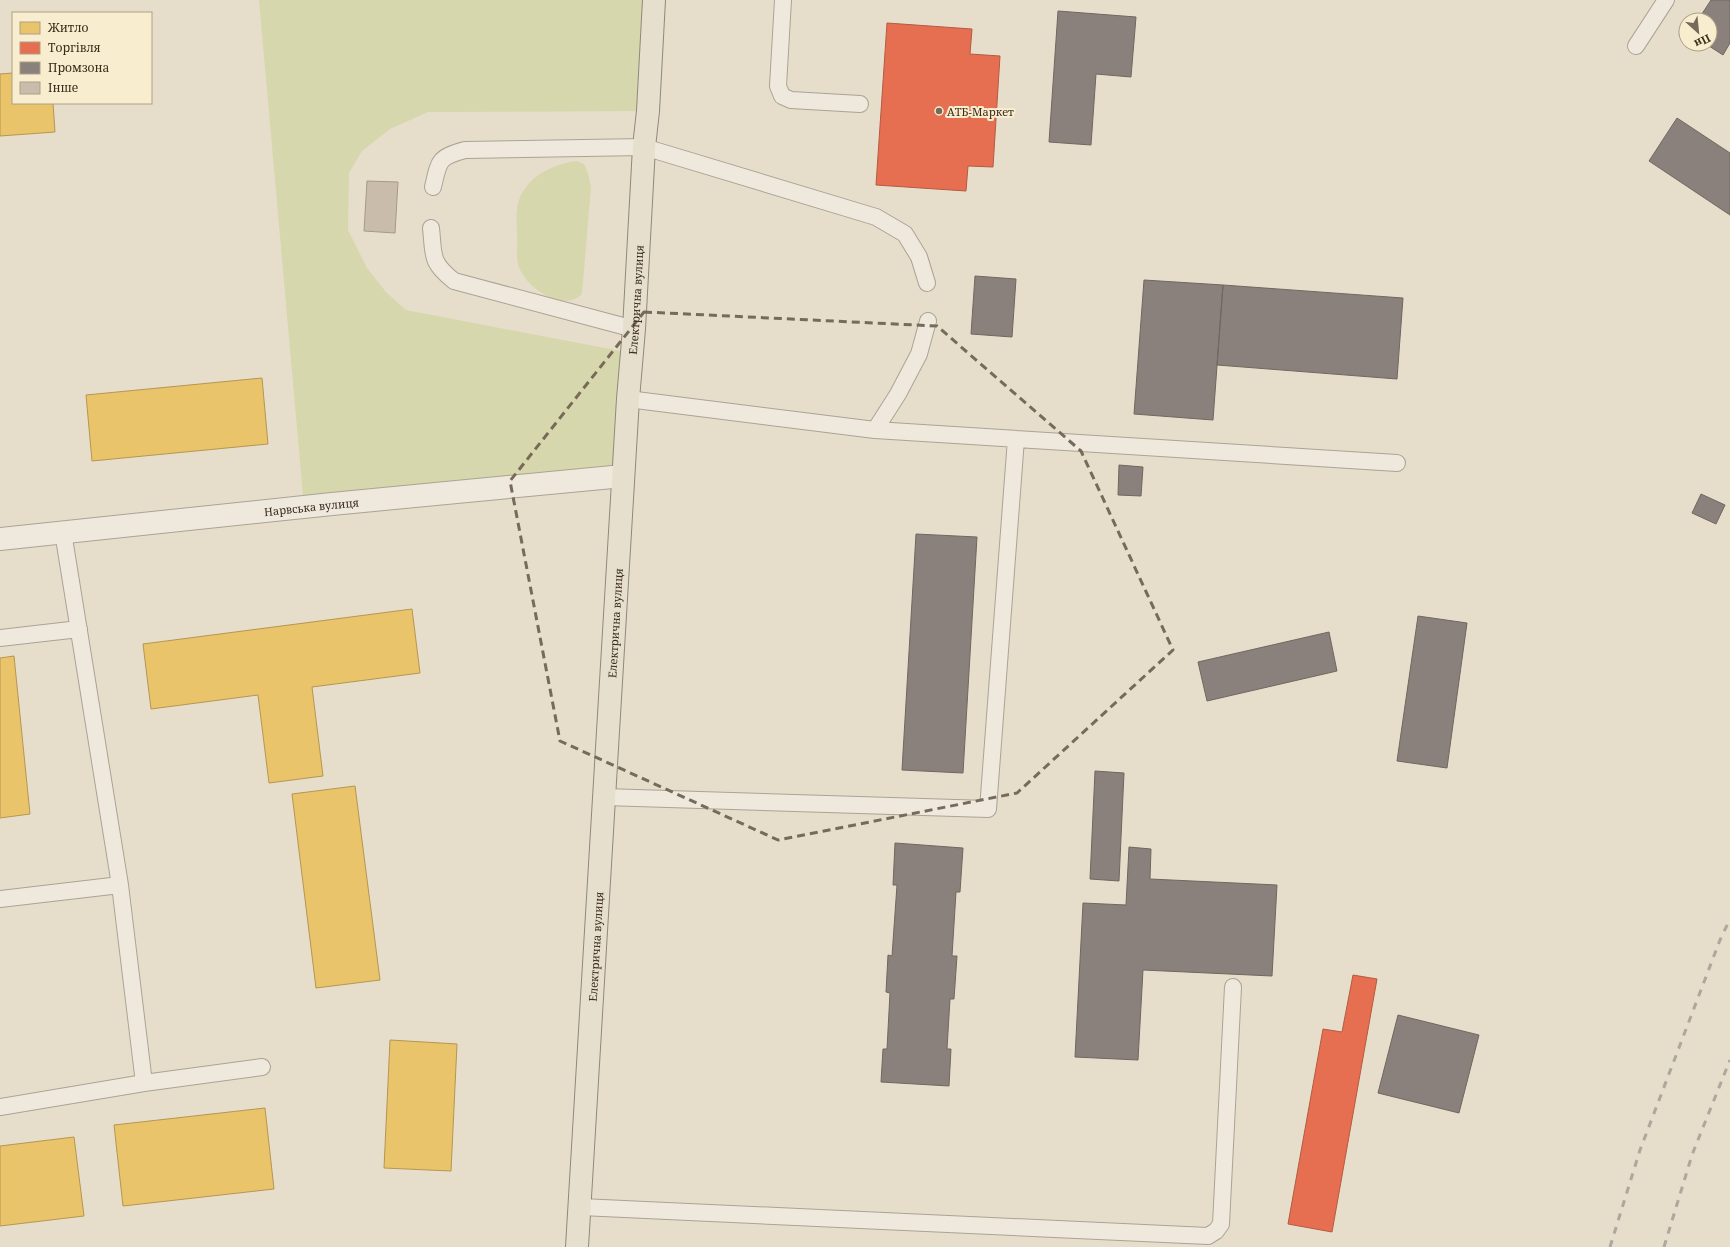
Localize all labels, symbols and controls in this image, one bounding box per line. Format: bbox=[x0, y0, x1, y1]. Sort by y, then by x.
legend bbox=[12, 12, 152, 104]
north arrow bbox=[1678, 12, 1718, 52]
text: Житло bbox=[47, 19, 89, 36]
text: Пн bbox=[1692, 31, 1713, 52]
text: Торгівля bbox=[48, 39, 101, 56]
text: Промзона bbox=[48, 59, 110, 76]
text: Інше bbox=[48, 79, 78, 96]
place label: АТБ-Маркет bbox=[947, 104, 1014, 119]
marker: АТБ-Маркет bbox=[934, 106, 944, 116]
street label: Електрична вулиця bbox=[624, 245, 646, 355]
street label: Нарвська вулиця bbox=[263, 494, 359, 519]
street label: Електрична вулиця bbox=[604, 568, 625, 678]
street label: Електрична вулиця bbox=[584, 891, 606, 1002]

